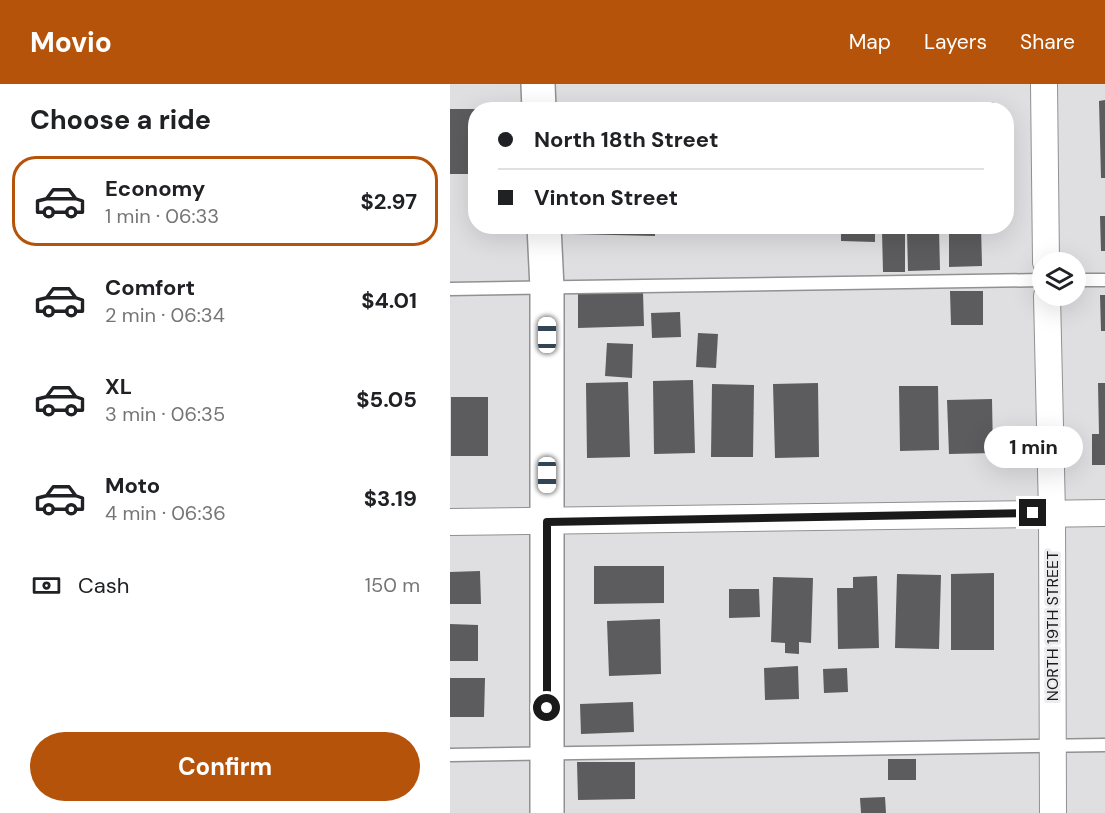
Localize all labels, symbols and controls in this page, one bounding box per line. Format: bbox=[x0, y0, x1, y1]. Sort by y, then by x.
text: Movio bbox=[30, 24, 112, 61]
text: Map bbox=[849, 28, 891, 56]
text: Layers bbox=[924, 28, 987, 56]
text: Share bbox=[1020, 28, 1075, 56]
text: Choose a ride bbox=[30, 102, 211, 137]
text: North 18th Street bbox=[534, 125, 718, 154]
icon: car bbox=[33, 174, 87, 228]
text: Economy bbox=[105, 174, 205, 203]
text: Vinton Street bbox=[534, 183, 678, 212]
text: $2.97 bbox=[361, 187, 417, 216]
text: 1 min · 06:33 bbox=[105, 203, 219, 229]
map controls bbox=[1032, 252, 1086, 306]
button: layers bbox=[1032, 252, 1086, 306]
icon: car bbox=[33, 273, 87, 327]
text: Comfort bbox=[105, 273, 195, 302]
text: $4.01 bbox=[361, 286, 417, 315]
text: 2 min · 06:34 bbox=[105, 302, 225, 328]
car bbox=[538, 317, 556, 353]
icon: car bbox=[33, 372, 87, 426]
text: XL bbox=[105, 372, 132, 401]
text: $5.05 bbox=[356, 385, 417, 414]
text: 3 min · 06:35 bbox=[105, 401, 225, 427]
callout: 1 min bbox=[984, 426, 1082, 468]
text: 1 min bbox=[1009, 434, 1058, 460]
car bbox=[538, 457, 556, 493]
icon: car bbox=[33, 471, 87, 525]
text: Moto bbox=[105, 471, 160, 500]
text: $3.19 bbox=[364, 484, 417, 513]
route end bbox=[1019, 499, 1046, 526]
text: 4 min · 06:36 bbox=[105, 500, 226, 526]
street label: NORTH 19TH STREET bbox=[1042, 551, 1063, 701]
icon: cash bbox=[30, 569, 63, 602]
text: Cash bbox=[78, 571, 129, 600]
text: 150 m bbox=[365, 572, 420, 598]
route start bbox=[533, 694, 560, 721]
button: Confirm bbox=[30, 732, 420, 801]

